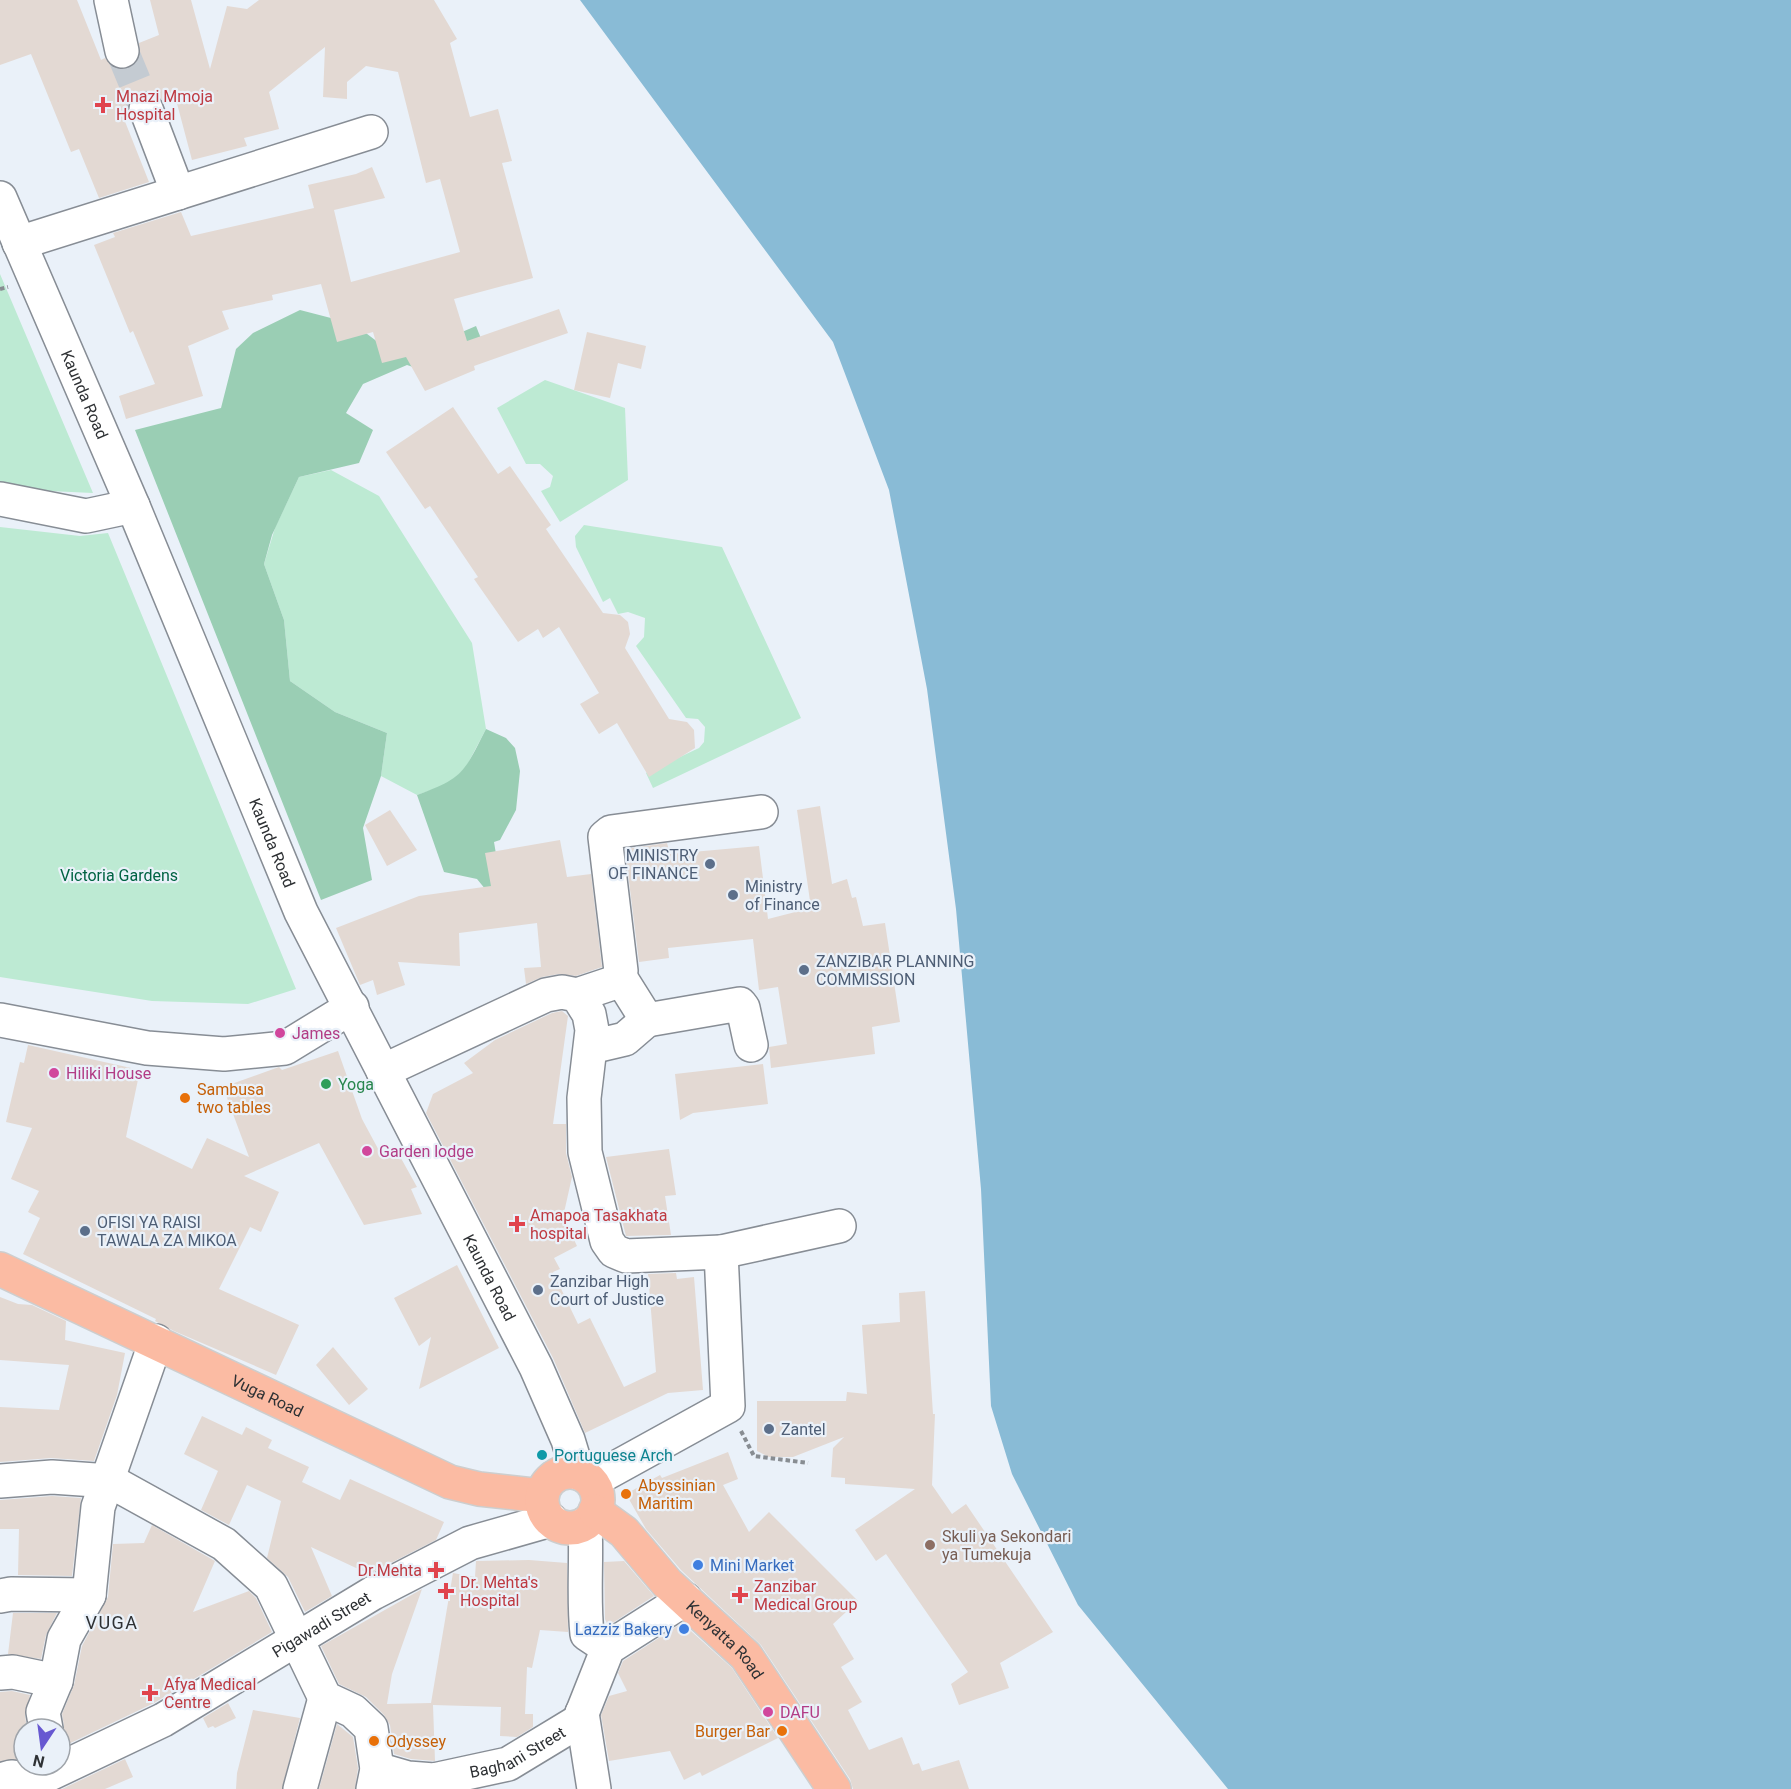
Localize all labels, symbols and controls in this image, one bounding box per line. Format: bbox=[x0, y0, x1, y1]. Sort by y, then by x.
place label: Mnazi Mmoja Hospital bbox=[116, 87, 213, 124]
marker: Mnazi Mmoja Hospital bbox=[94, 96, 112, 114]
street label: Kaunda Road bbox=[57, 347, 112, 442]
street label: Kaunda Road bbox=[245, 796, 299, 890]
place label: MINISTRY OF FINANCE bbox=[608, 846, 698, 883]
marker: MINISTRY OF FINANCE bbox=[703, 857, 717, 871]
park label: Victoria Gardens bbox=[60, 866, 178, 885]
place label: Ministry of Finance bbox=[745, 877, 820, 914]
marker: Ministry of Finance bbox=[726, 888, 740, 902]
place label: ZANZIBAR PLANNING COMMISSION bbox=[816, 952, 975, 989]
marker: ZANZIBAR PLANNING COMMISSION bbox=[797, 963, 811, 977]
place label: James bbox=[292, 1024, 340, 1043]
marker: James bbox=[273, 1026, 287, 1040]
place label: Hiliki House bbox=[66, 1064, 151, 1083]
marker: Hiliki House bbox=[47, 1066, 61, 1080]
place label: Yoga bbox=[338, 1075, 374, 1094]
marker: Yoga bbox=[319, 1077, 333, 1091]
place label: Sambusa two tables bbox=[197, 1080, 271, 1117]
marker: Sambusa two tables bbox=[178, 1091, 192, 1105]
place label: Garden lodge bbox=[379, 1142, 474, 1161]
marker: Garden lodge bbox=[360, 1144, 374, 1158]
place label: Amapoa Tasakhata hospital bbox=[530, 1206, 668, 1243]
place label: OFISI YA RAISI TAWALA ZA MIKOA bbox=[97, 1213, 237, 1250]
marker: Amapoa Tasakhata hospital bbox=[508, 1215, 526, 1233]
marker: OFISI YA RAISI TAWALA ZA MIKOA bbox=[78, 1224, 92, 1238]
street label: Kaunda Road bbox=[459, 1231, 519, 1324]
place label: Zanzibar High Court of Justice bbox=[550, 1272, 664, 1309]
marker: Zanzibar High Court of Justice bbox=[531, 1283, 545, 1297]
street label: Vuga Road bbox=[228, 1371, 306, 1421]
place label: Zantel bbox=[781, 1420, 826, 1439]
marker: Zantel bbox=[762, 1422, 776, 1436]
place label: Portuguese Arch bbox=[554, 1446, 673, 1465]
marker: Portuguese Arch bbox=[535, 1448, 549, 1462]
place label: Abyssinian Maritim bbox=[638, 1476, 716, 1513]
marker: Abyssinian Maritim bbox=[619, 1487, 633, 1501]
place label: Skuli ya Sekondari ya Tumekuja bbox=[942, 1527, 1071, 1564]
marker: Skuli ya Sekondari ya Tumekuja bbox=[923, 1538, 937, 1552]
place label: Mini Market bbox=[710, 1556, 794, 1575]
marker: Mini Market bbox=[691, 1558, 705, 1572]
place label: Dr.Mehta bbox=[358, 1561, 422, 1580]
marker: Dr.Mehta bbox=[427, 1561, 445, 1579]
place label: Dr. Mehta's Hospital bbox=[460, 1573, 538, 1610]
place label: Zanzibar Medical Group bbox=[754, 1577, 857, 1614]
marker: Dr. Mehta's Hospital bbox=[437, 1582, 455, 1600]
marker: Zanzibar Medical Group bbox=[731, 1586, 749, 1604]
street label: Pigawadi Street bbox=[269, 1588, 374, 1662]
street label: Kenyatta Road bbox=[682, 1597, 768, 1683]
district label: VUGA bbox=[85, 1612, 139, 1633]
place label: Lazziz Bakery bbox=[575, 1620, 672, 1639]
marker: Lazziz Bakery bbox=[677, 1622, 691, 1636]
place label: Afya Medical Centre bbox=[164, 1675, 256, 1712]
marker: Afya Medical Centre bbox=[141, 1684, 159, 1702]
place label: DAFU bbox=[780, 1703, 820, 1722]
marker: DAFU bbox=[761, 1705, 775, 1719]
north arrow bbox=[12, 1717, 72, 1777]
place label: Burger Bar bbox=[695, 1722, 771, 1741]
street label: Baghani Street bbox=[468, 1723, 569, 1782]
marker: Burger Bar bbox=[775, 1724, 789, 1738]
place label: Odyssey bbox=[386, 1732, 447, 1751]
marker: Odyssey bbox=[367, 1734, 381, 1748]
text: N bbox=[31, 1751, 46, 1772]

